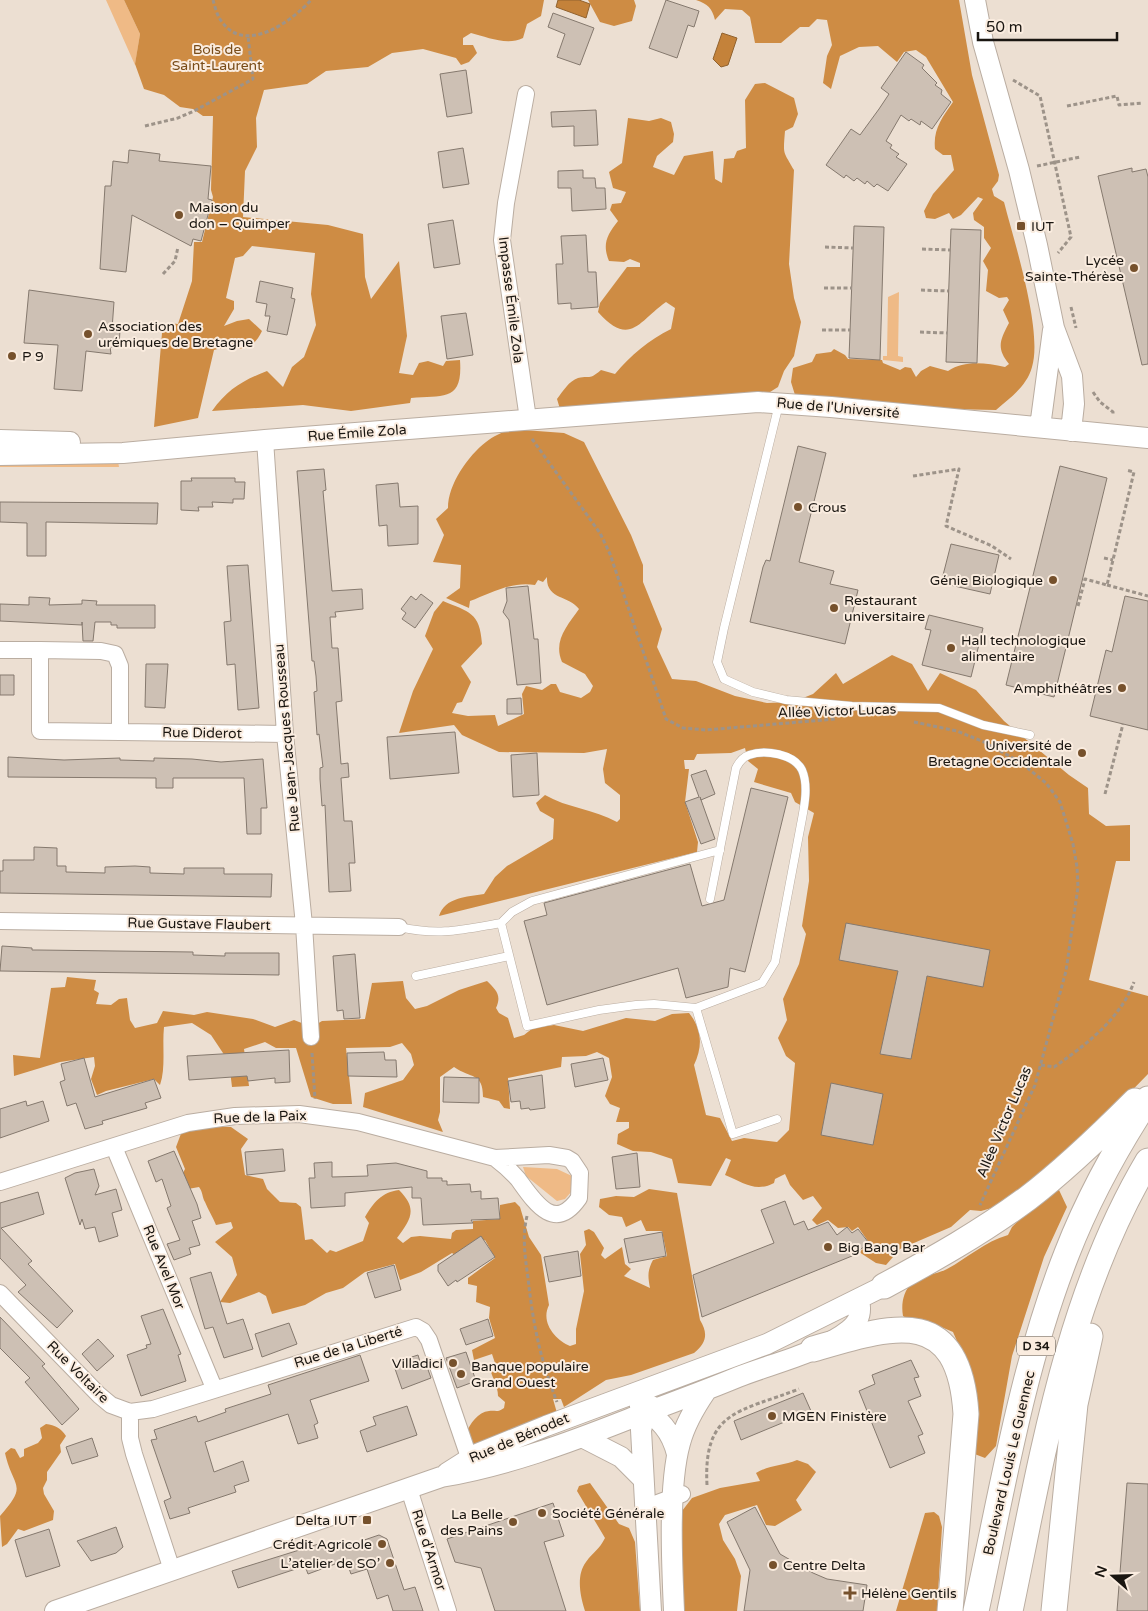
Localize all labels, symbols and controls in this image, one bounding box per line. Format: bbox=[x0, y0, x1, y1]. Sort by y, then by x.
scale bar bbox=[978, 10, 1117, 42]
text: 50 m bbox=[986, 18, 1023, 36]
park label: Bois de Saint-Laurent bbox=[172, 41, 263, 74]
place label: Maison du don – Quimper bbox=[189, 199, 291, 232]
marker: Maison du don – Quimper bbox=[173, 209, 185, 221]
place label: IUT bbox=[1031, 218, 1055, 235]
marker: IUT bbox=[1015, 220, 1027, 232]
street label: Impasse Émile Zola bbox=[495, 236, 527, 364]
place label: Lycée Sainte-Thérèse bbox=[1025, 252, 1124, 285]
marker: Lycée Sainte-Thérèse bbox=[1128, 262, 1140, 274]
place label: Association des urémiques de Bretagne bbox=[98, 318, 253, 351]
marker: Association des urémiques de Bretagne bbox=[82, 328, 94, 340]
place label: P 9 bbox=[22, 348, 44, 365]
marker: P 9 bbox=[6, 350, 18, 362]
street label: Rue de l'Université bbox=[776, 394, 900, 422]
street label: Rue Émile Zola bbox=[307, 421, 407, 445]
place label: Crous bbox=[808, 499, 847, 516]
marker: Crous bbox=[792, 501, 804, 513]
place label: Génie Biologique bbox=[930, 572, 1043, 589]
marker: Génie Biologique bbox=[1047, 574, 1059, 586]
place label: Restaurant universitaire bbox=[844, 592, 925, 625]
marker: Restaurant universitaire bbox=[828, 602, 840, 614]
place label: Hall technologique alimentaire bbox=[961, 632, 1086, 665]
marker: Hall technologique alimentaire bbox=[945, 642, 957, 654]
street label: Rue Jean-Jacques Rousseau bbox=[270, 643, 304, 833]
place label: Amphithéâtres bbox=[1013, 680, 1112, 697]
marker: Amphithéâtres bbox=[1116, 682, 1128, 694]
street label: Allée Victor Lucas bbox=[777, 700, 897, 722]
street label: Rue Diderot bbox=[162, 724, 243, 742]
place label: Université de Bretagne Occidentale bbox=[928, 737, 1072, 770]
marker: Université de Bretagne Occidentale bbox=[1076, 747, 1088, 759]
street label: Rue Gustave Flaubert bbox=[127, 914, 272, 934]
street label: Allée Victor Lucas bbox=[973, 1064, 1035, 1180]
street label: Rue de la Paix bbox=[213, 1107, 307, 1127]
street label: Rue Avel Mor bbox=[139, 1222, 189, 1312]
place label: Big Bang Bar bbox=[838, 1239, 926, 1256]
marker: Big Bang Bar bbox=[822, 1241, 834, 1253]
street label: Rue de la Liberté bbox=[292, 1322, 404, 1372]
road number: D 34 bbox=[1017, 1336, 1055, 1355]
street label: Rue Voltaire bbox=[43, 1337, 113, 1407]
place label: Villadici bbox=[392, 1355, 443, 1372]
marker: Villadici bbox=[447, 1357, 459, 1369]
place label: Banque populaire Grand Ouest bbox=[471, 1358, 589, 1391]
marker: Banque populaire Grand Ouest bbox=[455, 1368, 467, 1380]
street label: Boulevard Louis Le Guennec bbox=[979, 1369, 1039, 1557]
place label: MGEN Finistère bbox=[782, 1408, 887, 1425]
street label: Rue de Bénodet bbox=[466, 1409, 572, 1467]
marker: MGEN Finistère bbox=[766, 1410, 778, 1422]
place label: Société Générale bbox=[552, 1505, 665, 1522]
place label: La Belle des Pains bbox=[440, 1506, 503, 1539]
street label: Rue d'Armor bbox=[408, 1507, 450, 1593]
marker: Société Générale bbox=[536, 1507, 548, 1519]
place label: Delta IUT bbox=[295, 1512, 357, 1529]
marker: Delta IUT bbox=[361, 1514, 373, 1526]
marker: La Belle des Pains bbox=[507, 1516, 519, 1528]
place label: Crédit Agricole bbox=[273, 1536, 372, 1553]
marker: Crédit Agricole bbox=[376, 1538, 388, 1550]
north arrow bbox=[1088, 1551, 1138, 1601]
place label: L’atelier de SO’ bbox=[280, 1555, 380, 1572]
marker: L’atelier de SO’ bbox=[384, 1557, 396, 1569]
place label: Centre Delta bbox=[783, 1557, 866, 1574]
marker: Centre Delta bbox=[767, 1559, 779, 1571]
text: N bbox=[1091, 1564, 1111, 1580]
place label: Hélène Gentils bbox=[861, 1585, 957, 1602]
marker: Hélène Gentils bbox=[843, 1586, 857, 1600]

